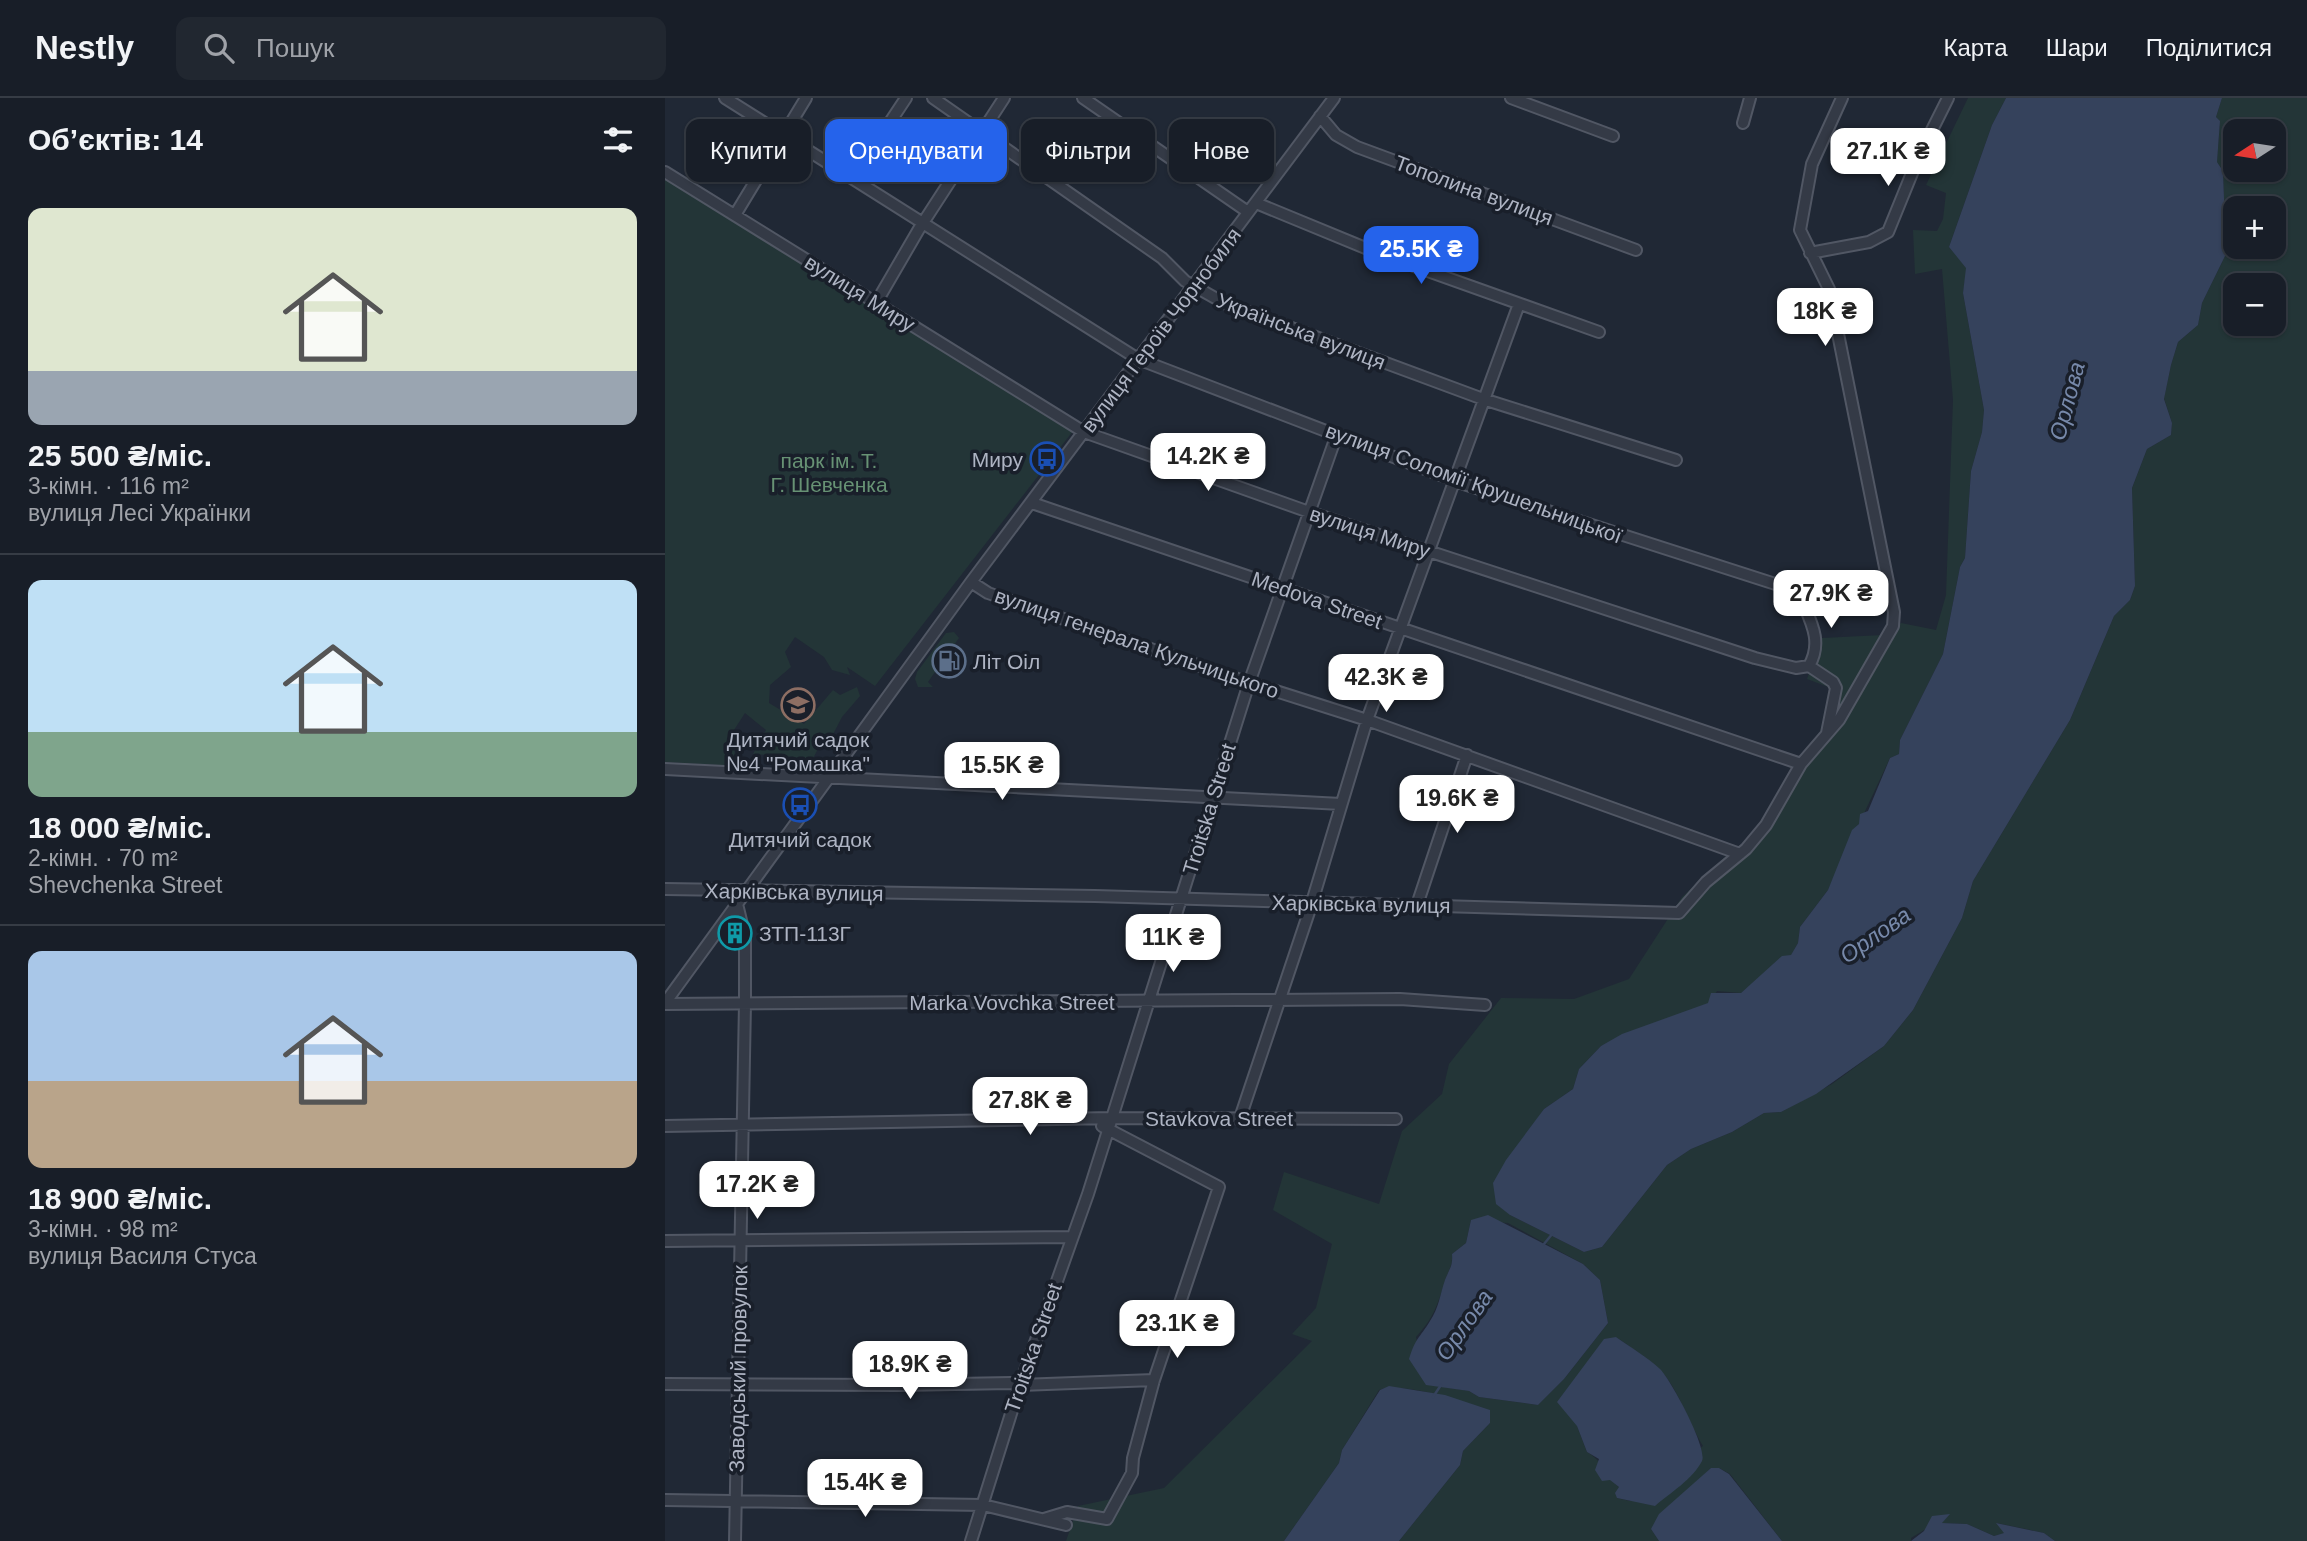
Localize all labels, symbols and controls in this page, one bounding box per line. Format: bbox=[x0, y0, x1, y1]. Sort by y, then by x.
search box bbox=[176, 17, 666, 80]
text: Nestly bbox=[35, 29, 134, 66]
icon: search bbox=[200, 29, 238, 67]
text: Пошук bbox=[256, 33, 334, 63]
text: Карта bbox=[1943, 34, 2008, 61]
text: Шари bbox=[2046, 34, 2108, 61]
text: Поділитися bbox=[2146, 34, 2272, 61]
chip: Купити bbox=[686, 119, 811, 182]
chip: Орендувати bbox=[825, 119, 1007, 182]
chip: Фільтри bbox=[1021, 119, 1155, 182]
chip: Нове bbox=[1169, 119, 1274, 182]
north arrow bbox=[2223, 119, 2285, 182]
map controls bbox=[2223, 119, 2286, 336]
icon: filters bbox=[599, 121, 637, 159]
text: Об’єктів: 14 bbox=[28, 123, 203, 156]
pin: 27.1K ₴ bbox=[1823, 129, 1953, 188]
text: 27.1K ₴ bbox=[1846, 138, 1930, 164]
street label: Тополина вулиця bbox=[1392, 151, 1556, 229]
button: + bbox=[2223, 196, 2286, 259]
street label: вулиця Героїв Чорнобиля bbox=[1077, 223, 1245, 437]
pin: 25.5K ₴ bbox=[1356, 226, 1486, 286]
text: 25.5K ₴ bbox=[1379, 236, 1463, 262]
street label: вулиця Миру bbox=[801, 250, 920, 336]
icon: home bbox=[270, 254, 396, 380]
button: − bbox=[2223, 273, 2286, 336]
street label: Українська вулиця bbox=[1213, 288, 1389, 374]
pin: 18K ₴ bbox=[1776, 288, 1874, 348]
text: 18K ₴ bbox=[1793, 298, 1857, 324]
water label: Орлова bbox=[2044, 359, 2090, 443]
street label: вулиця Соломії Крушельницької bbox=[1323, 419, 1625, 548]
pin: 14.2K ₴ bbox=[1143, 434, 1273, 493]
text: 25 500 ₴/міс. bbox=[28, 439, 212, 472]
bus stop icon: Миру bbox=[1028, 440, 1066, 478]
text: 14.2K ₴ bbox=[1166, 443, 1250, 469]
place label: Миру bbox=[972, 448, 1023, 471]
park label: парк ім. Т. Г. Шевченка bbox=[770, 449, 888, 496]
text: 3-кімн. · 116 m² bbox=[28, 473, 189, 499]
text: вулиця Лесі Українки bbox=[28, 500, 251, 526]
street label: вулиця Миру bbox=[1307, 502, 1434, 562]
street label: Medova Street bbox=[1249, 567, 1385, 633]
pin: 27.9K ₴ bbox=[1766, 570, 1896, 630]
text: 27.9K ₴ bbox=[1789, 580, 1873, 606]
street label: вулиця генерала Кульчицького bbox=[992, 583, 1282, 703]
icon: home bbox=[270, 626, 396, 752]
fuel station icon: Літ Оіл bbox=[930, 642, 968, 680]
place label: Літ Оіл bbox=[973, 650, 1040, 673]
pin: 42.3K ₴ bbox=[1321, 654, 1451, 714]
text: 42.3K ₴ bbox=[1344, 664, 1428, 690]
school or university icon: Дитячий садок №4 "Ромашка" bbox=[779, 686, 817, 724]
place label: Дитячий садок №4 "Ромашка" bbox=[726, 728, 870, 775]
street label: Troitska Street bbox=[1178, 741, 1240, 877]
pin: 15.5K ₴ bbox=[937, 742, 1067, 802]
text: 15.5K ₴ bbox=[960, 752, 1044, 778]
pin: 19.6K ₴ bbox=[1392, 776, 1522, 835]
text: 19.6K ₴ bbox=[1415, 785, 1499, 811]
bus stop icon: Дитячий садок bbox=[781, 786, 819, 824]
text: 18 000 ₴/міс. bbox=[28, 811, 212, 844]
place label: Дитячий садок bbox=[729, 828, 872, 851]
text: 2-кімн. · 70 m² bbox=[28, 845, 178, 871]
text: Shevchenka Street bbox=[28, 872, 222, 898]
street label: Харківська вулиця bbox=[704, 879, 884, 905]
street label: Харківська вулиця bbox=[1271, 891, 1451, 917]
water label: Орлова bbox=[1835, 901, 1915, 969]
building icon: ЗТП-113Г bbox=[716, 914, 754, 952]
pin: 11K ₴ bbox=[1124, 914, 1222, 974]
place label: ЗТП-113Г bbox=[759, 922, 851, 945]
text: 11K ₴ bbox=[1142, 924, 1204, 950]
street label: Marka Vovchka Street bbox=[909, 991, 1115, 1014]
icon: home bbox=[270, 997, 396, 1123]
pin: 27.8K ₴ bbox=[965, 1077, 1095, 1137]
text: 27.8K ₴ bbox=[988, 1087, 1072, 1113]
street label: Stavkova Street bbox=[1145, 1107, 1293, 1130]
pin: 17.2K ₴ bbox=[692, 1162, 822, 1221]
text: 17.2K ₴ bbox=[715, 1171, 799, 1197]
text: 18 900 ₴/міс. bbox=[28, 1182, 212, 1215]
text: 3-кімн. · 98 m² bbox=[28, 1216, 178, 1242]
text: вулиця Василя Стуса bbox=[28, 1243, 257, 1269]
street label: Заводський провулок bbox=[725, 1264, 751, 1473]
street label: Troitska Street bbox=[1000, 1280, 1066, 1416]
water label: Орлова bbox=[1430, 1285, 1498, 1365]
pin: 23.1K ₴ bbox=[1112, 1300, 1242, 1360]
text: 23.1K ₴ bbox=[1135, 1310, 1219, 1336]
pin: 18.9K ₴ bbox=[845, 1342, 975, 1401]
text: 18.9K ₴ bbox=[868, 1351, 952, 1377]
pin: 15.4K ₴ bbox=[800, 1460, 930, 1519]
text: 15.4K ₴ bbox=[823, 1469, 907, 1495]

